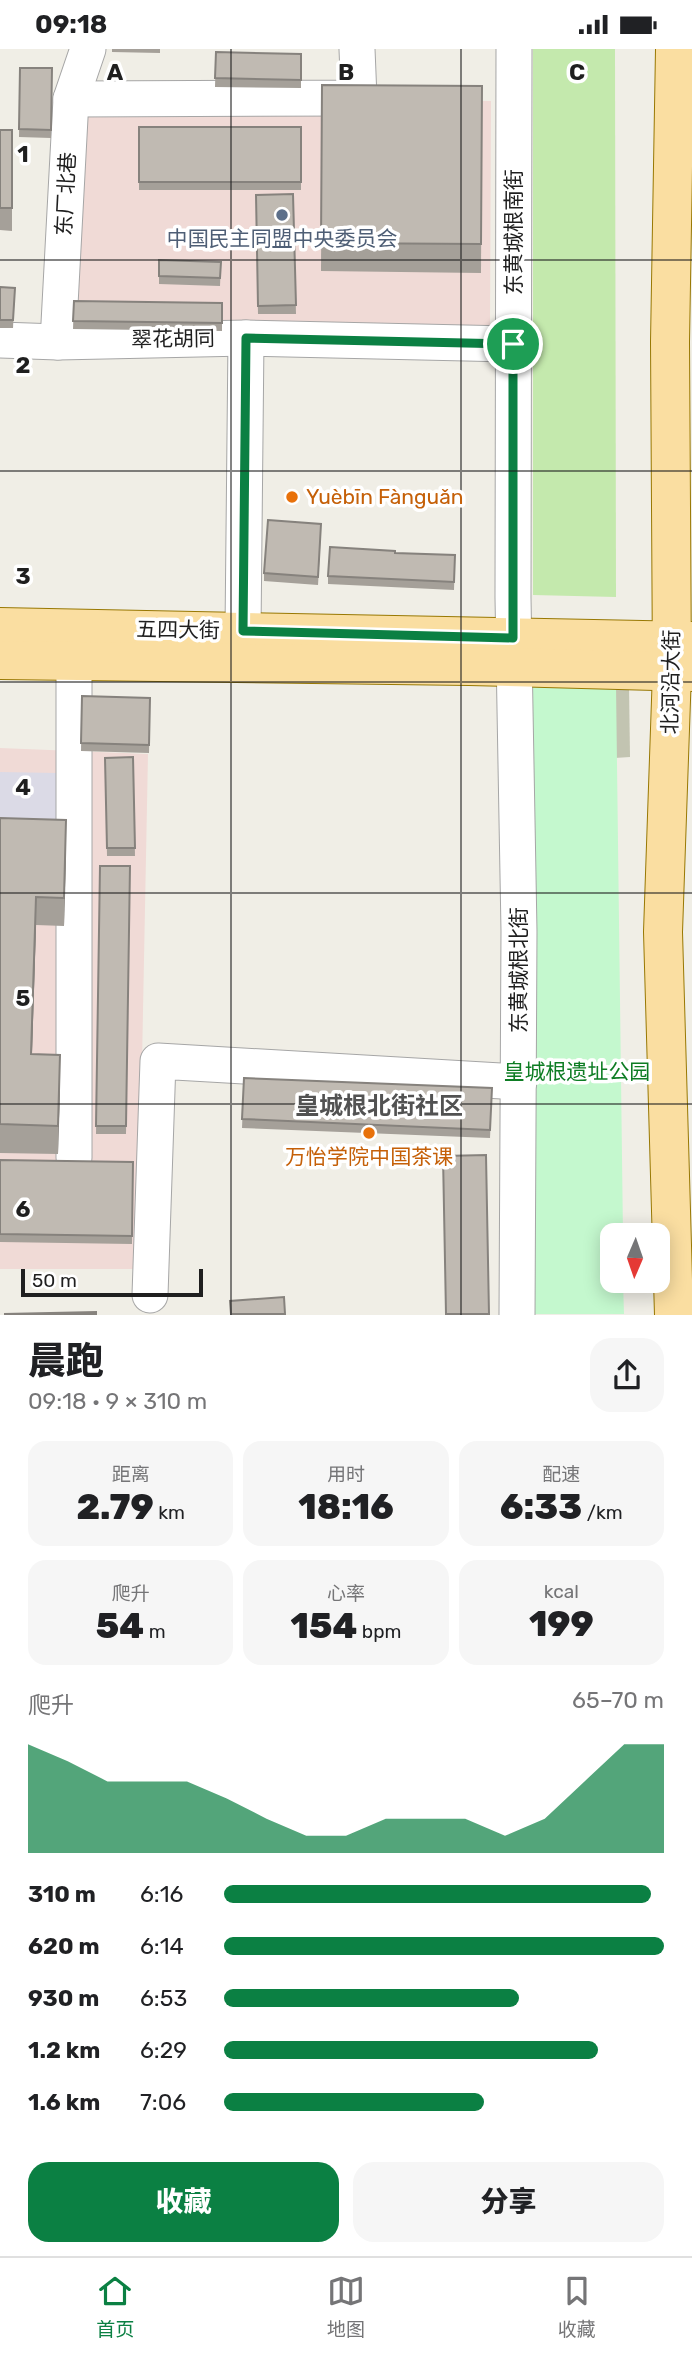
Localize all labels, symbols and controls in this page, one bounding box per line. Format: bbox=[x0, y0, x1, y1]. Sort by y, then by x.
text: 09:18 bbox=[35, 9, 107, 40]
text: A bbox=[107, 58, 124, 86]
text: B bbox=[338, 58, 354, 86]
text: C bbox=[569, 58, 585, 86]
text: 1 bbox=[17, 140, 29, 168]
street label: 东厂北巷 bbox=[51, 151, 80, 237]
street label: 东黄城根南街 bbox=[501, 169, 526, 295]
marker: 中国民主同盟中央委员会 bbox=[274, 207, 290, 223]
place label: 中国民主同盟中央委员会 bbox=[167, 226, 398, 251]
pin bbox=[483, 314, 543, 374]
street label: 翠花胡同 bbox=[131, 325, 215, 352]
icon: arrive bbox=[494, 325, 532, 363]
text: 2 bbox=[16, 351, 30, 379]
place label: Yuèbīn Fànguǎn bbox=[306, 484, 464, 509]
marker: Yuèbīn Fànguǎn bbox=[284, 489, 300, 505]
text: 3 bbox=[15, 562, 31, 590]
street label: 五四大街 bbox=[136, 616, 220, 643]
street label: 北河沿大街 bbox=[657, 629, 684, 735]
text: 4 bbox=[15, 773, 31, 801]
street label: 东黄城根北街 bbox=[506, 907, 531, 1033]
text: 5 bbox=[16, 984, 31, 1012]
park label: 皇城根遗址公园 bbox=[504, 1059, 651, 1084]
district label: 皇城根北街社区 bbox=[295, 1092, 463, 1120]
marker: 万怡学院中国茶课 bbox=[361, 1125, 377, 1141]
place label: 万怡学院中国茶课 bbox=[285, 1144, 453, 1169]
text: 6 bbox=[16, 1195, 31, 1223]
north arrow bbox=[600, 1223, 670, 1293]
map controls bbox=[600, 1223, 670, 1293]
scale bar bbox=[21, 1265, 203, 1297]
text: 50 m bbox=[32, 1269, 77, 1292]
text: 晨跑 bbox=[28, 1338, 104, 1384]
button: share bbox=[590, 1338, 664, 1412]
text: 09:18 · 9 × 310 m bbox=[28, 1387, 207, 1415]
text: 距离 bbox=[112, 1463, 150, 1486]
text: 用时 bbox=[327, 1463, 365, 1486]
text: 配速 bbox=[542, 1463, 580, 1486]
text: 2.79 bbox=[76, 1486, 154, 1528]
text: 18:16 bbox=[298, 1486, 394, 1528]
text: 6:33 bbox=[500, 1486, 582, 1528]
text: km bbox=[154, 1501, 185, 1524]
text: /km bbox=[582, 1501, 623, 1524]
text: kcal bbox=[544, 1580, 579, 1603]
text: 爬升 bbox=[112, 1582, 150, 1605]
text: 心率 bbox=[327, 1582, 365, 1605]
text: 199 bbox=[529, 1603, 594, 1645]
text: 54 bbox=[96, 1605, 144, 1647]
text: 154 bbox=[291, 1605, 357, 1647]
text: m bbox=[144, 1620, 166, 1643]
text: bpm bbox=[357, 1620, 401, 1643]
text: 65–70 m bbox=[572, 1686, 664, 1714]
text: 爬升 bbox=[28, 1691, 74, 1719]
text: 310 m bbox=[28, 1880, 96, 1908]
text: 6:16 bbox=[140, 1880, 183, 1908]
text: 620 m bbox=[28, 1932, 100, 1960]
text: 6:14 bbox=[140, 1932, 184, 1960]
text: 930 m bbox=[28, 1984, 99, 2012]
text: 6:53 bbox=[140, 1984, 187, 2012]
text: 1.2 km bbox=[28, 2036, 100, 2064]
text: 6:29 bbox=[140, 2036, 187, 2064]
text: 1.6 km bbox=[28, 2088, 100, 2116]
text: 7:06 bbox=[140, 2088, 186, 2116]
button: 收藏 bbox=[28, 2162, 339, 2242]
button: 分享 bbox=[353, 2162, 664, 2242]
tab: 首页 bbox=[96, 2272, 134, 2341]
tab: 地图 bbox=[327, 2272, 365, 2341]
tab: 收藏 bbox=[558, 2272, 596, 2341]

